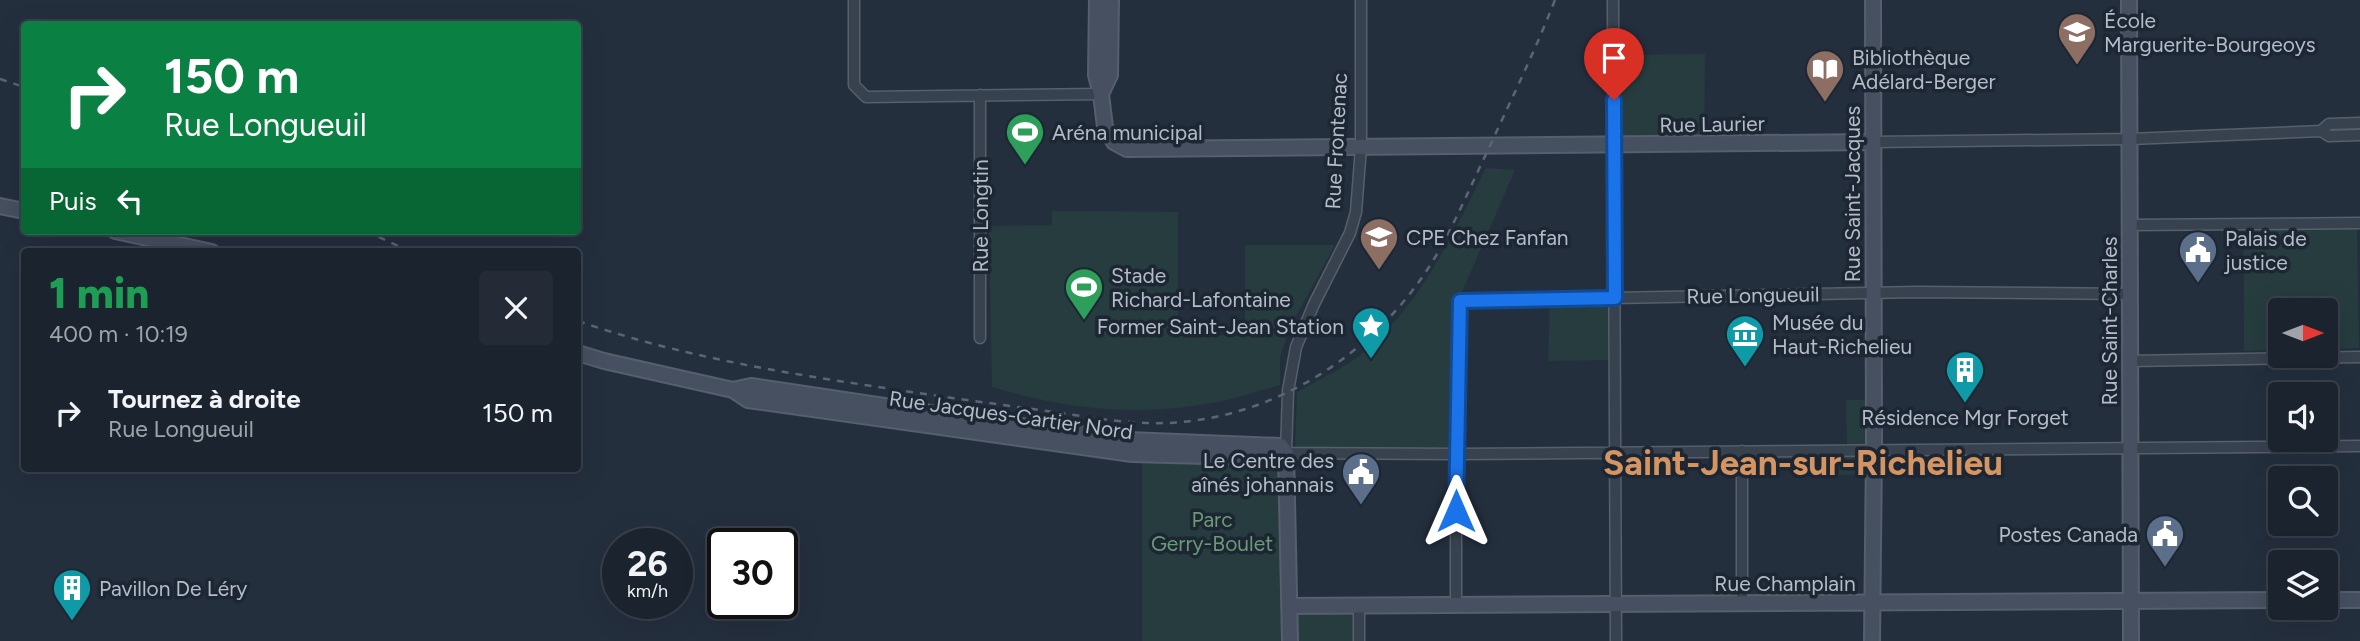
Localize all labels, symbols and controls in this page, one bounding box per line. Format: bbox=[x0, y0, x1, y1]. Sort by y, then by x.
place label: École Marguerite-Bourgeoys bbox=[2104, 8, 2316, 57]
school or university icon: École Marguerite-Bourgeoys bbox=[2056, 11, 2098, 66]
pin bbox=[1584, 28, 1644, 100]
icon: arrive bbox=[1595, 39, 1633, 77]
place label: Bibliothèque Adélard-Berger bbox=[1852, 45, 1996, 94]
text: 150 m bbox=[164, 46, 299, 105]
library icon: Bibliothèque Adélard-Berger bbox=[1804, 48, 1846, 103]
icon: right bbox=[49, 49, 140, 140]
street label: Rue Frontenac bbox=[1320, 72, 1352, 210]
text: Rue Longueuil bbox=[164, 106, 367, 144]
street label: Rue Saint-Jacques bbox=[1840, 106, 1865, 282]
sports icon: Aréna municipal bbox=[1004, 111, 1046, 166]
street label: Rue Laurier bbox=[1659, 111, 1765, 137]
place label: Aréna municipal bbox=[1052, 120, 1203, 145]
street label: Rue Longtin bbox=[968, 159, 993, 273]
icon: left bbox=[111, 182, 149, 220]
text: Puis bbox=[49, 185, 97, 217]
school or university icon: CPE Chez Fanfan bbox=[1358, 216, 1400, 271]
place label: CPE Chez Fanfan bbox=[1406, 225, 1569, 250]
place label: Palais de justice bbox=[2223, 226, 2307, 275]
public building icon: Palais de justice bbox=[2177, 229, 2219, 284]
street label: Rue Saint-Charles bbox=[2097, 237, 2122, 405]
place label: Stade Richard-Lafontaine bbox=[1111, 263, 1291, 312]
sports icon: Stade Richard-Lafontaine bbox=[1063, 266, 1105, 321]
text: 1 min bbox=[49, 268, 149, 319]
button: close bbox=[479, 271, 553, 345]
street label: Rue Longueuil bbox=[1686, 281, 1820, 309]
north arrow bbox=[2268, 298, 2338, 368]
map controls bbox=[2268, 298, 2338, 620]
place icon: Former Saint-Jean Station bbox=[1350, 305, 1392, 360]
place label: Musée du Haut-Richelieu bbox=[1772, 310, 1912, 359]
museum icon: Musée du Haut-Richelieu bbox=[1724, 313, 1766, 368]
place label: Former Saint-Jean Station bbox=[1097, 314, 1344, 339]
text: 400 m · 10:19 bbox=[49, 320, 188, 348]
building icon: Résidence Mgr Forget bbox=[1944, 349, 1986, 404]
button: sound bbox=[2268, 382, 2338, 452]
text: Tournez à droite bbox=[108, 383, 301, 415]
street label: Rue Jacques-Cartier Nord bbox=[888, 386, 1134, 444]
icon: right bbox=[49, 394, 87, 432]
text: 150 m bbox=[482, 397, 553, 429]
place label: Résidence Mgr Forget bbox=[1861, 405, 2069, 430]
text: Rue Longueuil bbox=[108, 415, 254, 443]
district label: Saint-Jean-sur-Richelieu bbox=[1603, 442, 2003, 484]
place label: Le Centre des aînés johannais bbox=[1191, 448, 1334, 497]
public building icon: Le Centre des aînés johannais bbox=[1340, 451, 1382, 506]
button: search bbox=[2268, 466, 2338, 536]
position arrow bbox=[1419, 474, 1493, 548]
park label: Parc Gerry-Boulet bbox=[1151, 507, 1273, 556]
public building icon: Postes Canada bbox=[2144, 513, 2186, 568]
place label: Postes Canada bbox=[1998, 522, 2138, 547]
speed limit sign: 30 bbox=[707, 528, 798, 619]
text: 26 bbox=[627, 543, 668, 585]
button: layers bbox=[2268, 550, 2338, 620]
building icon: Pavillon De Léry bbox=[51, 567, 93, 622]
street label: Rue Champlain bbox=[1714, 571, 1856, 596]
place label: Pavillon De Léry bbox=[99, 576, 247, 601]
text: km/h bbox=[627, 580, 668, 602]

